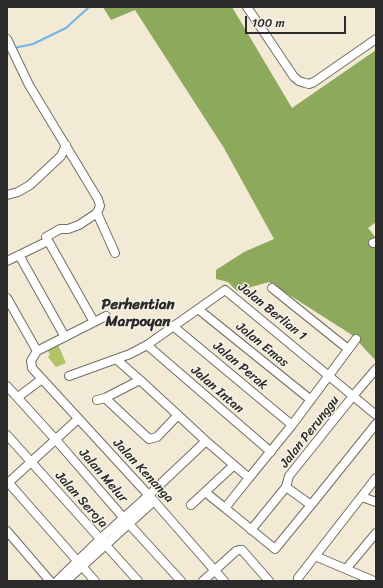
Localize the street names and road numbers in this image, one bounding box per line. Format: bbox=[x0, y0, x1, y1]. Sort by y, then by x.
street label: Jalan Berlian 1 bbox=[235, 280, 309, 344]
street label: Jalan Emas bbox=[233, 319, 291, 371]
street label: Jalan Perak bbox=[209, 339, 271, 393]
street label: Jalan Intan bbox=[187, 363, 247, 417]
street label: Jalan Perunggu bbox=[277, 393, 343, 471]
street label: Jalan Kenanga bbox=[110, 436, 176, 506]
street label: Jalan Melur bbox=[75, 446, 131, 506]
street label: Jalan Seroja bbox=[52, 468, 110, 532]

